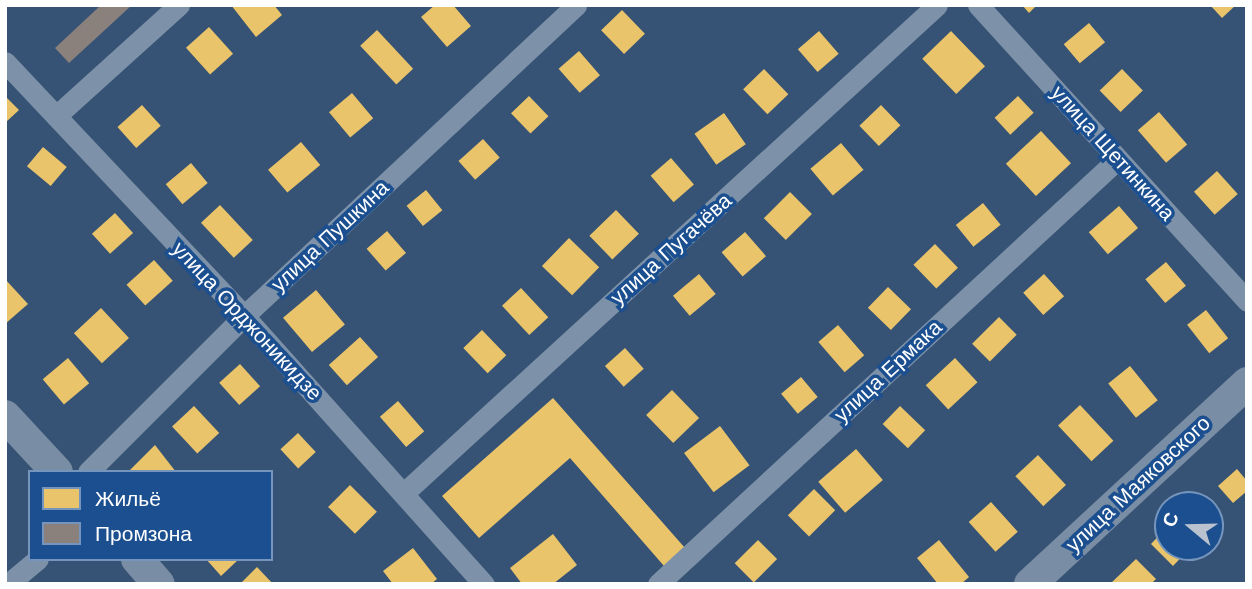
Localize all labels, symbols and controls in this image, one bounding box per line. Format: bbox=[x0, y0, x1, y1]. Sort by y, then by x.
street label: улица Щетинкина bbox=[1046, 80, 1180, 226]
street label: улица Пушкина bbox=[266, 175, 394, 297]
street label: улица Пугачёва bbox=[605, 188, 737, 310]
street label: улица Орджоникидзе bbox=[167, 236, 327, 406]
street label: улица Ермака bbox=[829, 315, 947, 427]
street label: улица Маяковского bbox=[1061, 411, 1215, 557]
legend bbox=[28, 470, 273, 561]
text: Жильё bbox=[95, 486, 161, 511]
north arrow bbox=[1154, 491, 1224, 561]
text: С bbox=[1157, 509, 1184, 530]
text: Промзона bbox=[95, 521, 192, 546]

